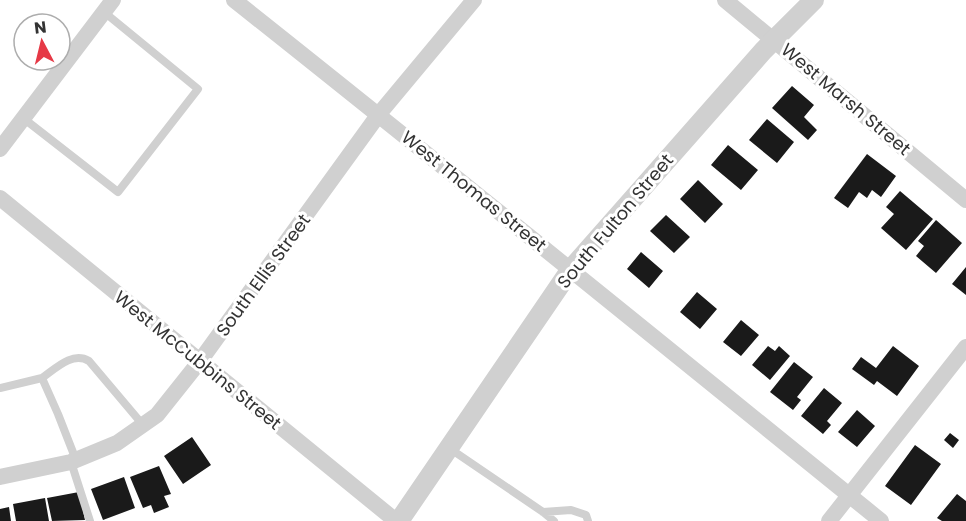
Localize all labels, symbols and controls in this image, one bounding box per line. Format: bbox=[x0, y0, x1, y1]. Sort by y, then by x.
north arrow bbox=[12, 12, 72, 72]
text: N bbox=[33, 15, 48, 40]
street label: West Marsh Street bbox=[776, 37, 916, 161]
street label: West Thomas Street bbox=[396, 125, 552, 257]
street label: South Fulton Street bbox=[551, 148, 679, 294]
street label: South Ellis Street bbox=[210, 209, 316, 341]
street label: West McCubbins Street bbox=[109, 285, 287, 435]

